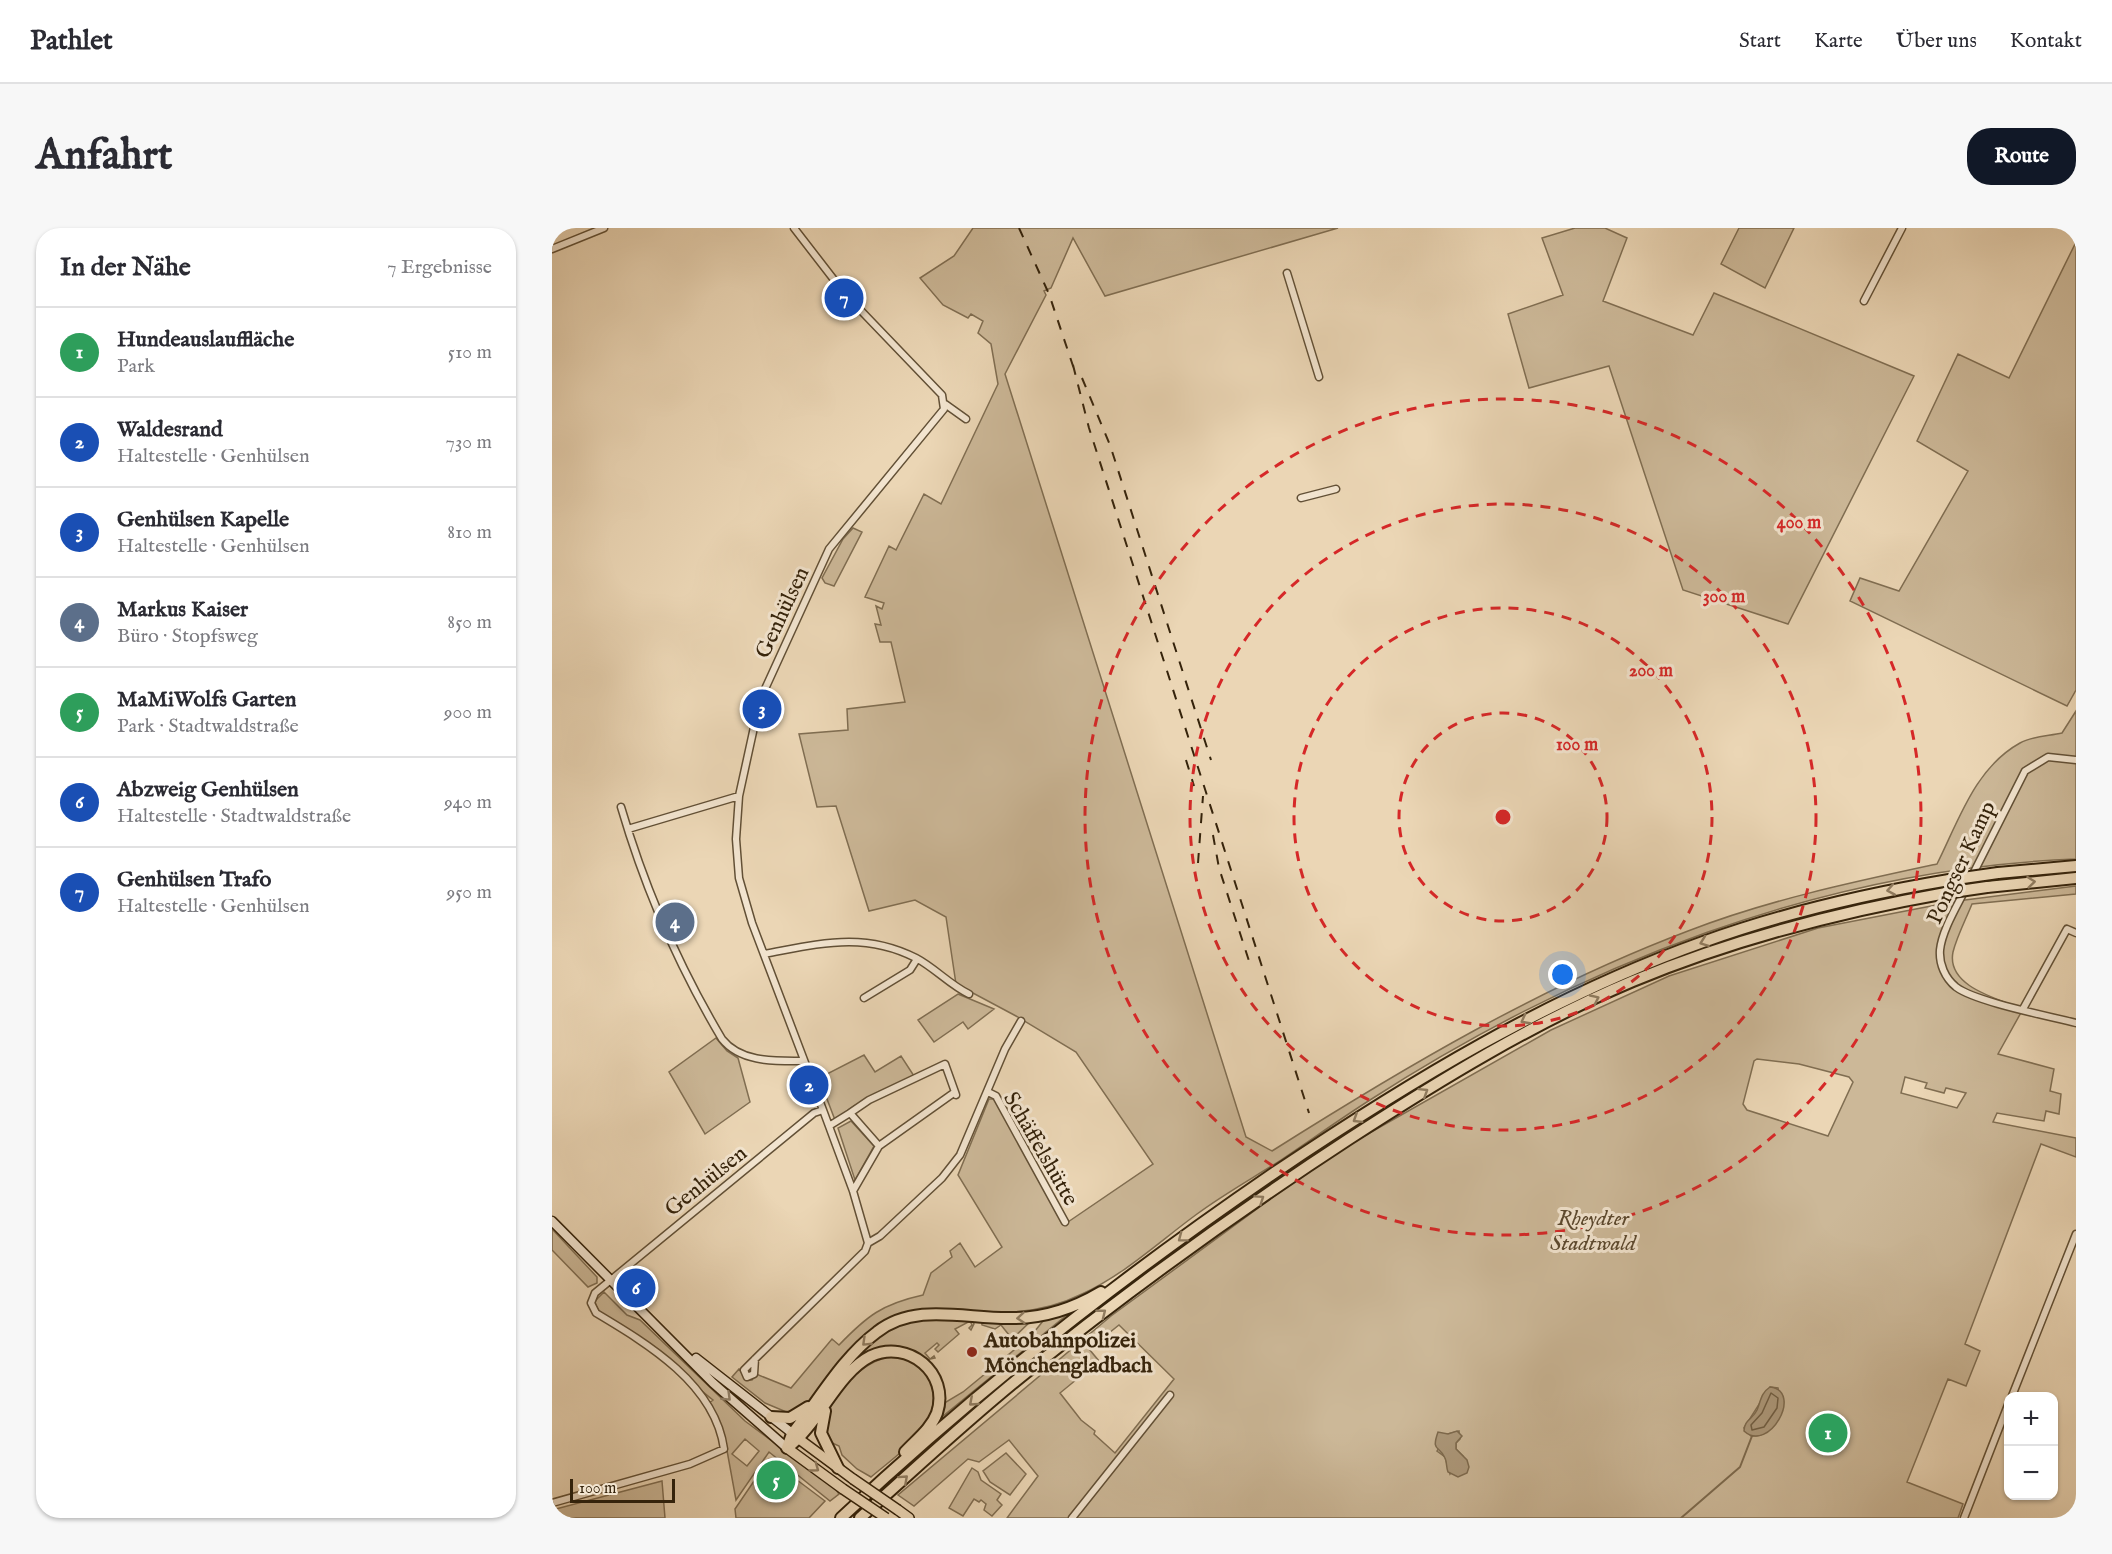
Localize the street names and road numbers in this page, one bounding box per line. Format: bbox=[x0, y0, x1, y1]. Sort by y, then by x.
street label: Genhülsen bbox=[749, 562, 816, 663]
street label: Pongser Kamp bbox=[1921, 797, 2003, 929]
street label: Schäffelshütte bbox=[996, 1087, 1084, 1211]
street label: Genhülsen bbox=[659, 1140, 753, 1223]

